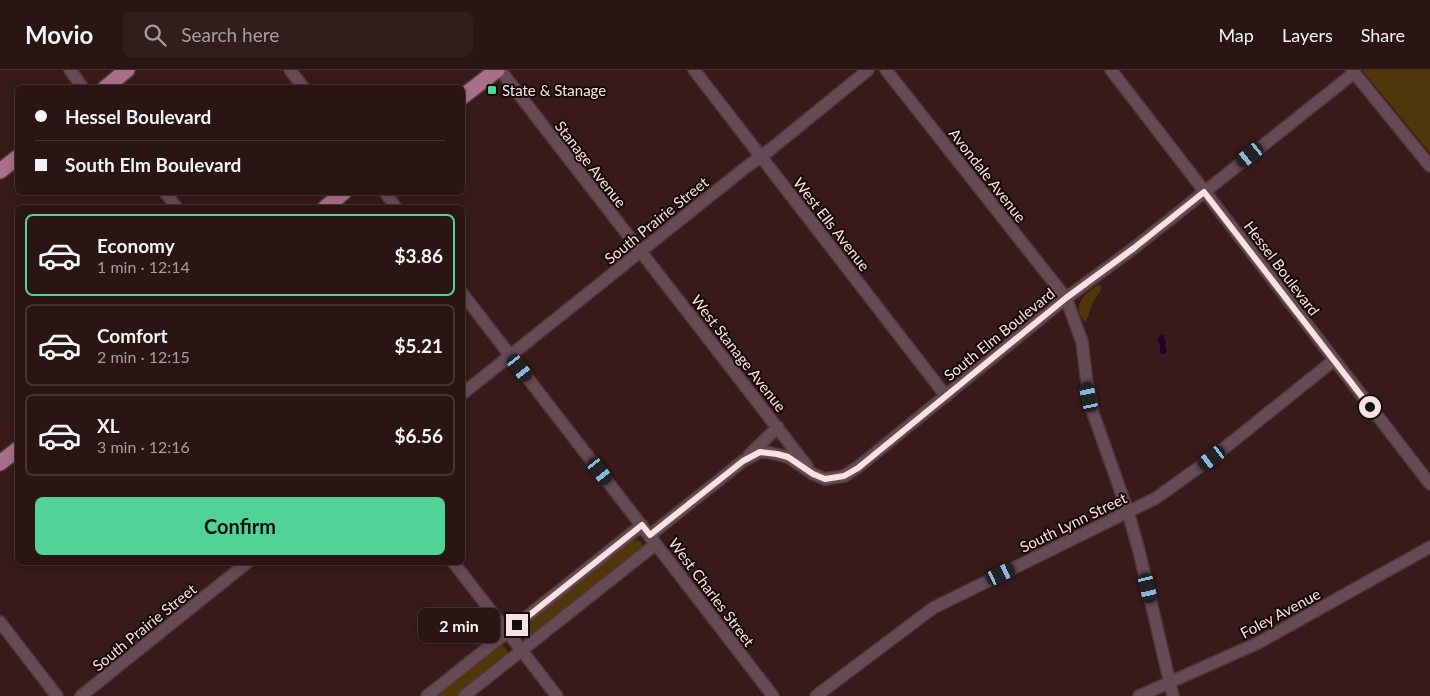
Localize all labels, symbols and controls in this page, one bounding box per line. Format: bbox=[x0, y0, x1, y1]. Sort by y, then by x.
search box bbox=[123, 12, 473, 57]
text: Movio bbox=[25, 20, 93, 49]
icon: search bbox=[141, 21, 169, 49]
text: Search here bbox=[181, 23, 279, 46]
text: Map bbox=[1218, 24, 1254, 46]
text: Layers bbox=[1282, 24, 1333, 46]
text: Share bbox=[1361, 24, 1405, 46]
place label: State & Stanage bbox=[502, 81, 606, 99]
marker: State & Stanage bbox=[486, 84, 498, 96]
text: Hessel Boulevard bbox=[65, 105, 211, 128]
street label: Stanage Avenue bbox=[552, 117, 630, 211]
street label: Avondale Avenue bbox=[946, 124, 1030, 226]
car bbox=[1233, 140, 1266, 170]
text: South Elm Boulevard bbox=[65, 153, 241, 176]
street label: South Prairie Street bbox=[601, 172, 712, 267]
street label: West Ells Avenue bbox=[790, 174, 874, 274]
street label: Hessel Boulevard bbox=[1241, 217, 1323, 319]
icon: car bbox=[37, 233, 82, 278]
text: Economy bbox=[97, 234, 175, 257]
text: $3.86 bbox=[394, 244, 443, 267]
text: 1 min · 12:14 bbox=[97, 257, 190, 276]
street label: South Elm Boulevard bbox=[940, 284, 1058, 384]
street label: West Stanage Avenue bbox=[688, 291, 790, 415]
icon: car bbox=[37, 323, 82, 368]
text: Comfort bbox=[97, 324, 168, 347]
text: $5.21 bbox=[394, 334, 443, 357]
text: 2 min · 12:15 bbox=[97, 347, 190, 366]
car bbox=[504, 352, 535, 384]
car bbox=[1078, 381, 1099, 413]
route start bbox=[1359, 396, 1381, 418]
icon: car bbox=[37, 413, 82, 458]
text: XL bbox=[97, 414, 120, 437]
text: $6.56 bbox=[394, 424, 443, 447]
text: 3 min · 12:16 bbox=[97, 437, 190, 456]
car bbox=[1195, 443, 1228, 473]
car bbox=[584, 455, 615, 487]
street label: South Lynn Street bbox=[1017, 488, 1130, 556]
button: Confirm bbox=[35, 497, 445, 555]
street label: West Charles Street bbox=[665, 534, 759, 650]
car bbox=[984, 561, 1017, 587]
car bbox=[1137, 572, 1158, 604]
street label: South Prairie Street bbox=[89, 579, 200, 674]
street label: Foley Avenue bbox=[1237, 584, 1323, 642]
callout: 2 min bbox=[417, 608, 500, 642]
route end bbox=[506, 614, 528, 636]
text: 2 min bbox=[439, 616, 479, 635]

